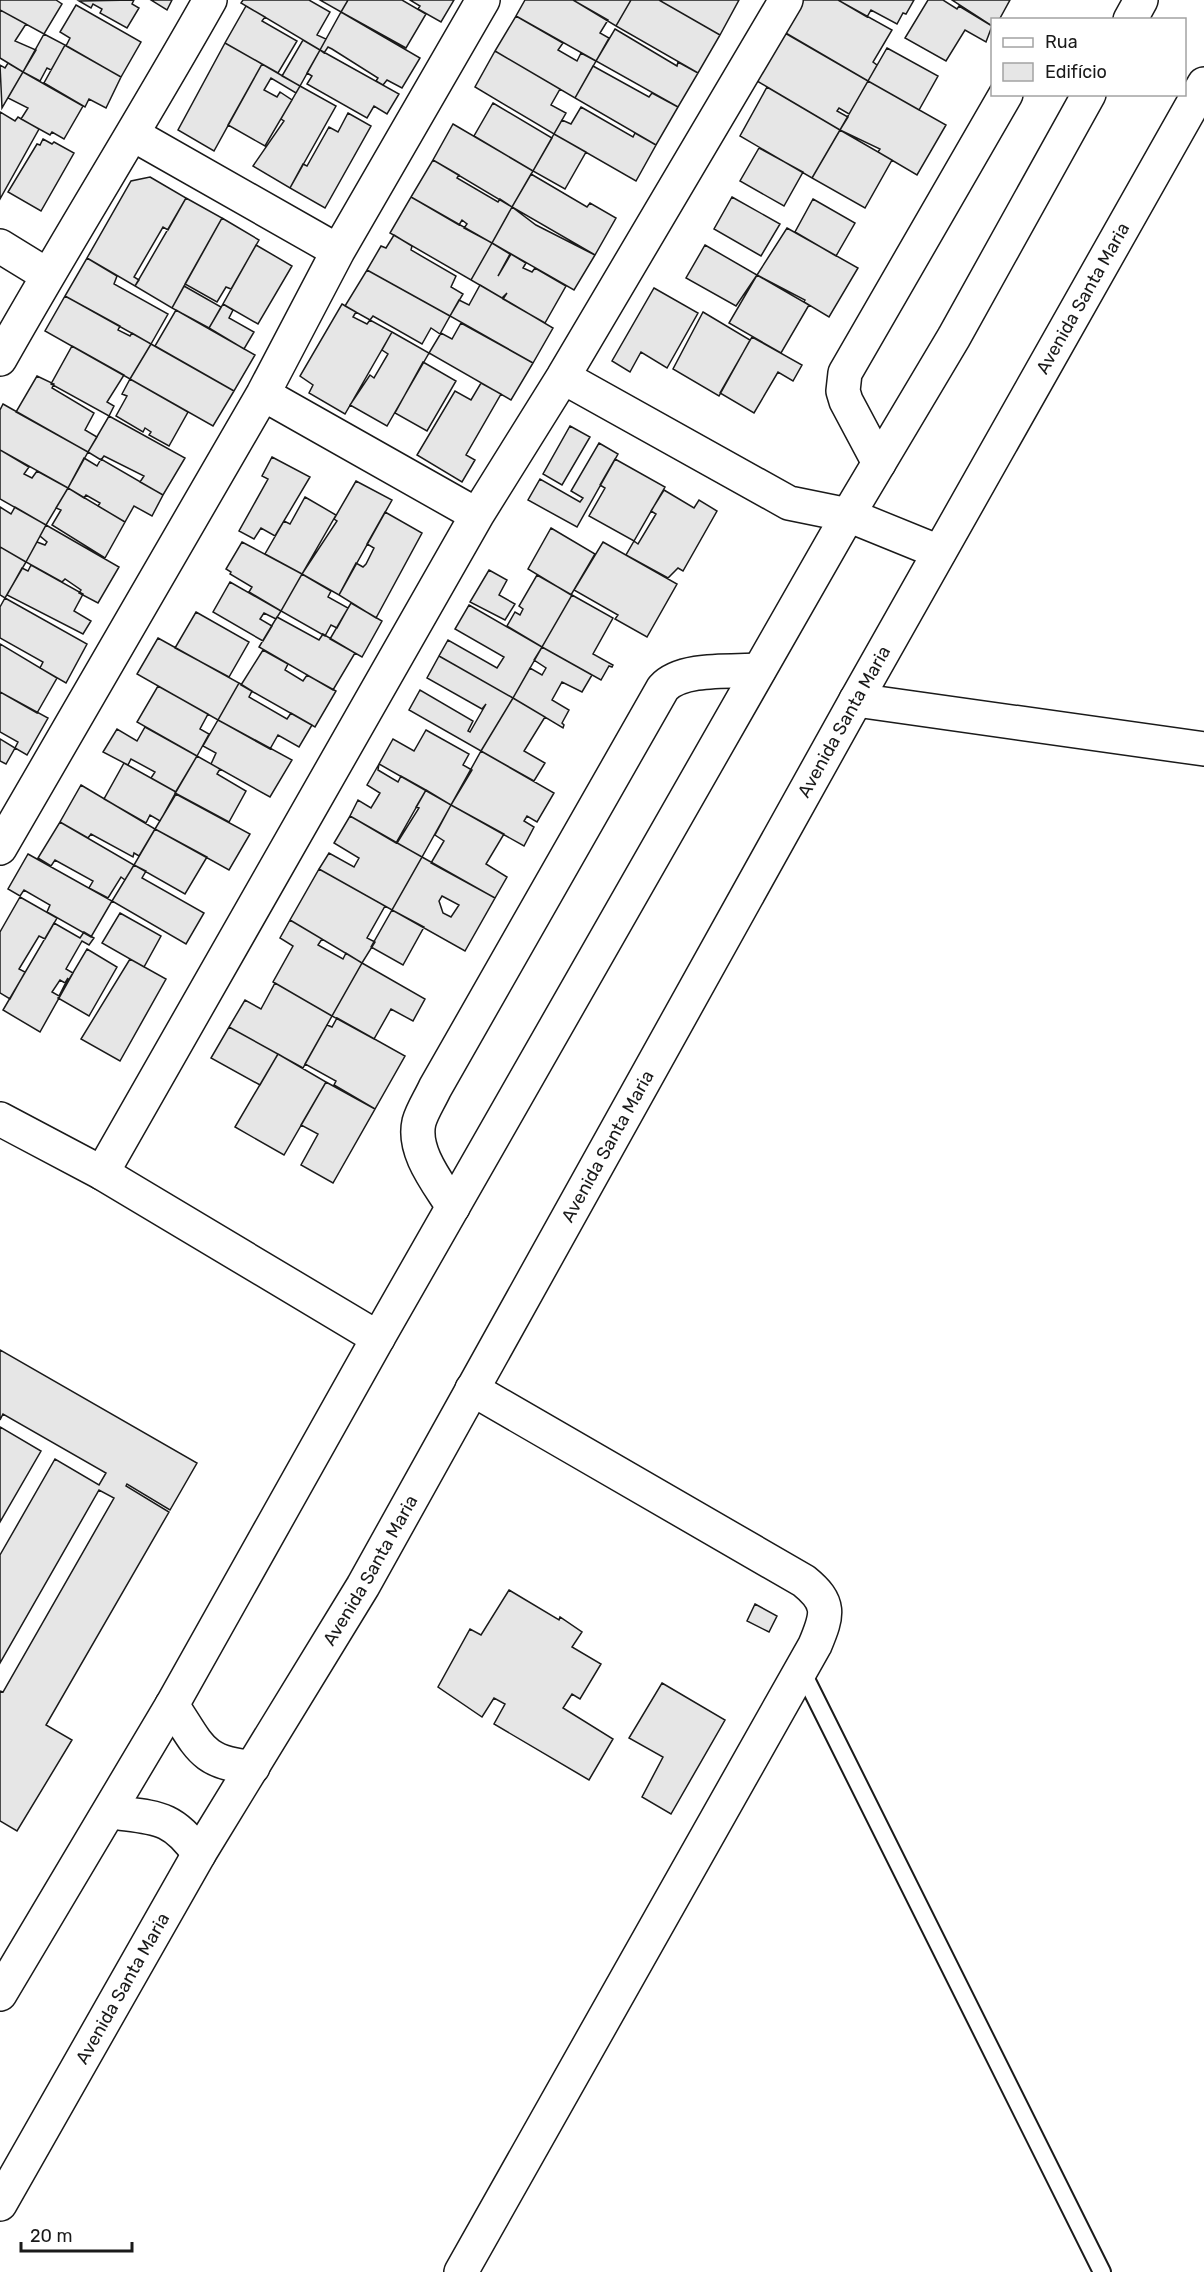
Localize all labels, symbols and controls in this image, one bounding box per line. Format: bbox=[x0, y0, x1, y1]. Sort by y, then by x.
legend bbox=[991, 18, 1186, 96]
text: Rua bbox=[1045, 31, 1078, 53]
text: Edifício bbox=[1045, 61, 1107, 83]
street label: Avenida Santa Maria bbox=[1031, 219, 1134, 378]
street label: Avenida Santa Maria bbox=[793, 642, 895, 801]
street label: Avenida Santa Maria bbox=[557, 1067, 659, 1226]
street label: Avenida Santa Maria bbox=[318, 1491, 422, 1650]
street label: Avenida Santa Maria bbox=[71, 1909, 174, 2068]
scale bar bbox=[21, 2215, 132, 2253]
text: 20 m bbox=[30, 2225, 72, 2247]

